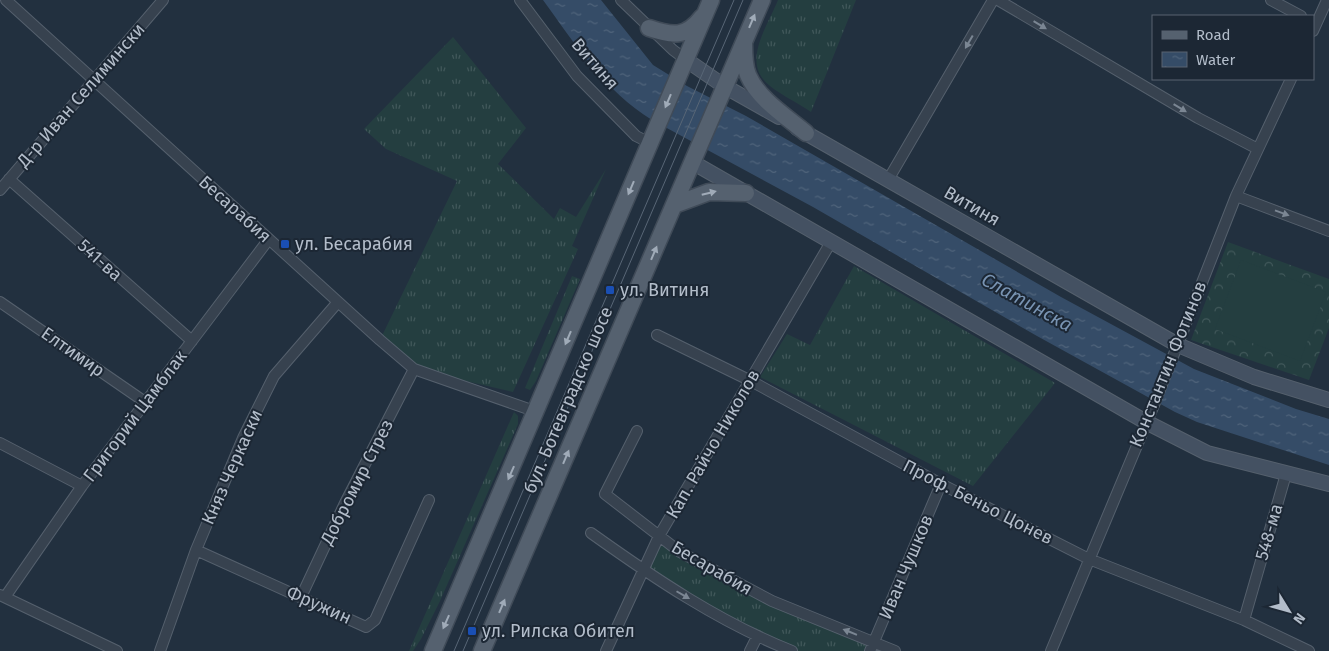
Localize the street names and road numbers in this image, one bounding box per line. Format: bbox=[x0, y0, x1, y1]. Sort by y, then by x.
street label: Д-р Иван Селимински bbox=[12, 18, 150, 172]
street label: Витиня bbox=[567, 34, 623, 94]
street label: Бесарабия bbox=[194, 171, 276, 247]
street label: Витиня bbox=[940, 181, 1004, 231]
street label: 541-ва bbox=[73, 234, 127, 286]
street label: Константин Фотинов bbox=[1125, 278, 1211, 450]
street label: бул. Ботевградско шосе bbox=[519, 303, 617, 497]
street label: Елтимир bbox=[37, 322, 109, 382]
street label: Григорий Цамблак bbox=[78, 345, 192, 486]
street label: Кап. Райчо Николов bbox=[661, 365, 765, 523]
street label: Княз Черкаски bbox=[197, 406, 267, 528]
street label: Добромир Стрез bbox=[315, 416, 398, 549]
street label: Проф. Беньо Цонев bbox=[899, 455, 1057, 549]
street label: 548-ма bbox=[1250, 501, 1288, 563]
street label: Иван Чушков bbox=[874, 511, 938, 623]
street label: Бесарабия bbox=[668, 536, 756, 600]
street label: Фружин bbox=[283, 581, 355, 629]

